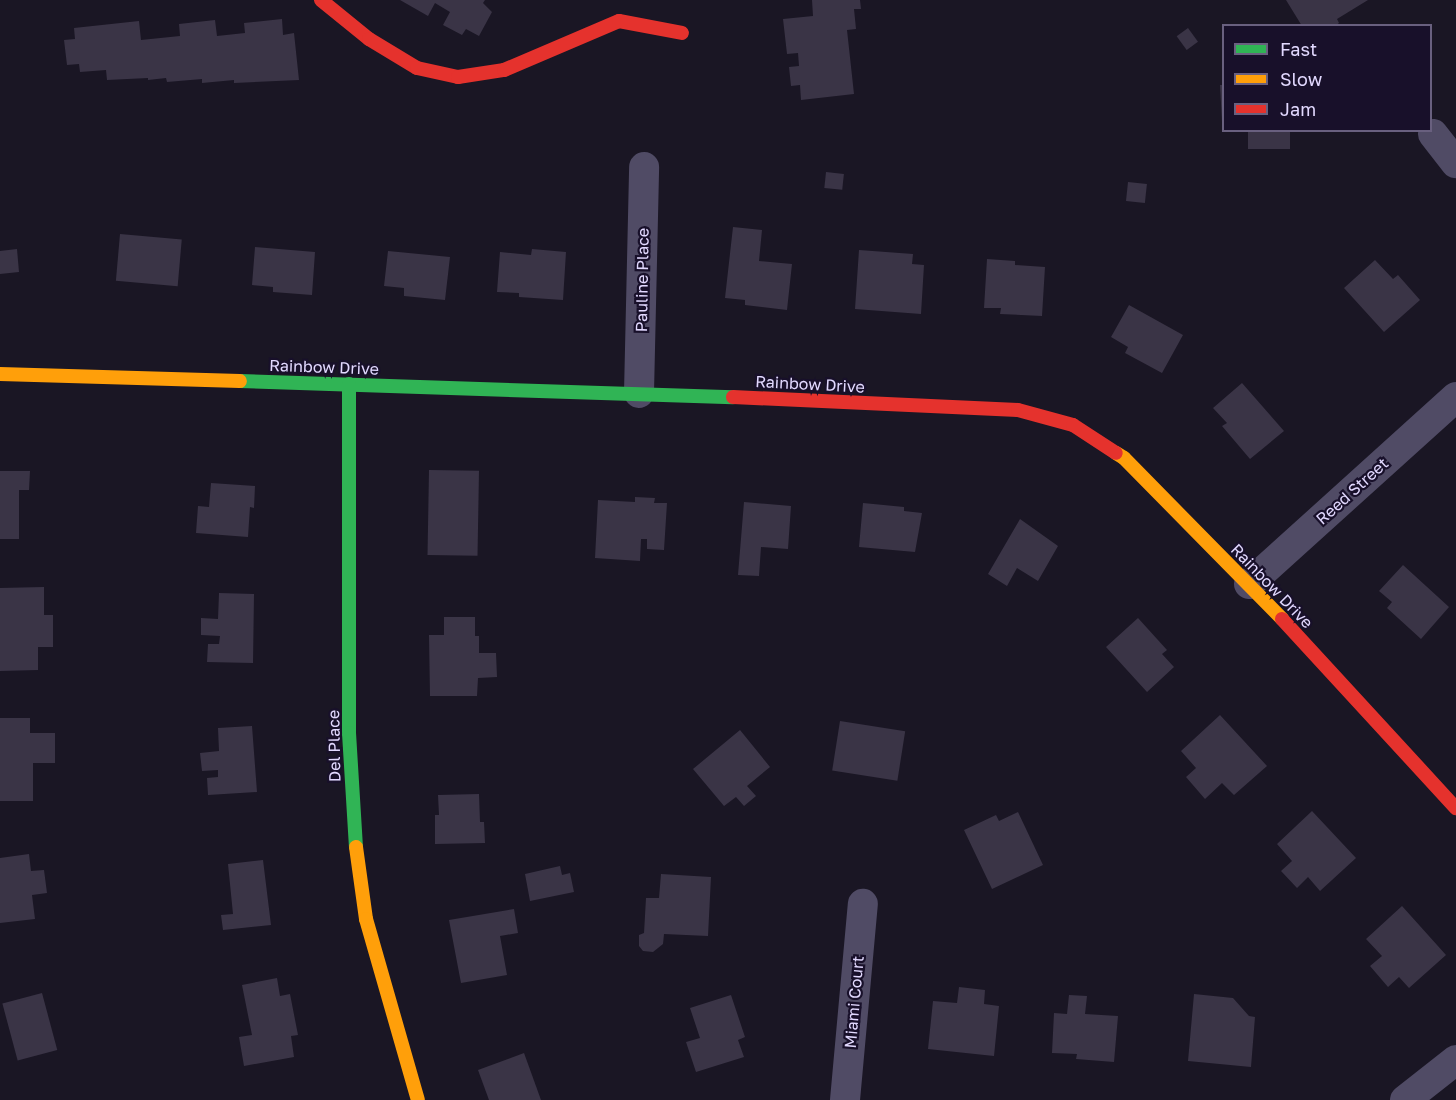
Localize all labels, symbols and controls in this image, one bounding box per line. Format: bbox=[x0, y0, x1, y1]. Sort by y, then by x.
legend bbox=[1222, 24, 1432, 132]
text: Fast bbox=[1280, 38, 1317, 60]
text: Slow bbox=[1280, 68, 1322, 90]
text: Jam bbox=[1280, 98, 1316, 120]
street label: Pauline Place bbox=[631, 228, 653, 332]
street label: Rainbow Drive bbox=[269, 355, 379, 379]
street label: Rainbow Drive bbox=[755, 372, 865, 396]
street label: Reed Street bbox=[1312, 454, 1392, 528]
street label: Rainbow Drive bbox=[1227, 540, 1317, 632]
street label: Del Place bbox=[324, 710, 344, 782]
street label: Miami Court bbox=[840, 955, 868, 1049]

